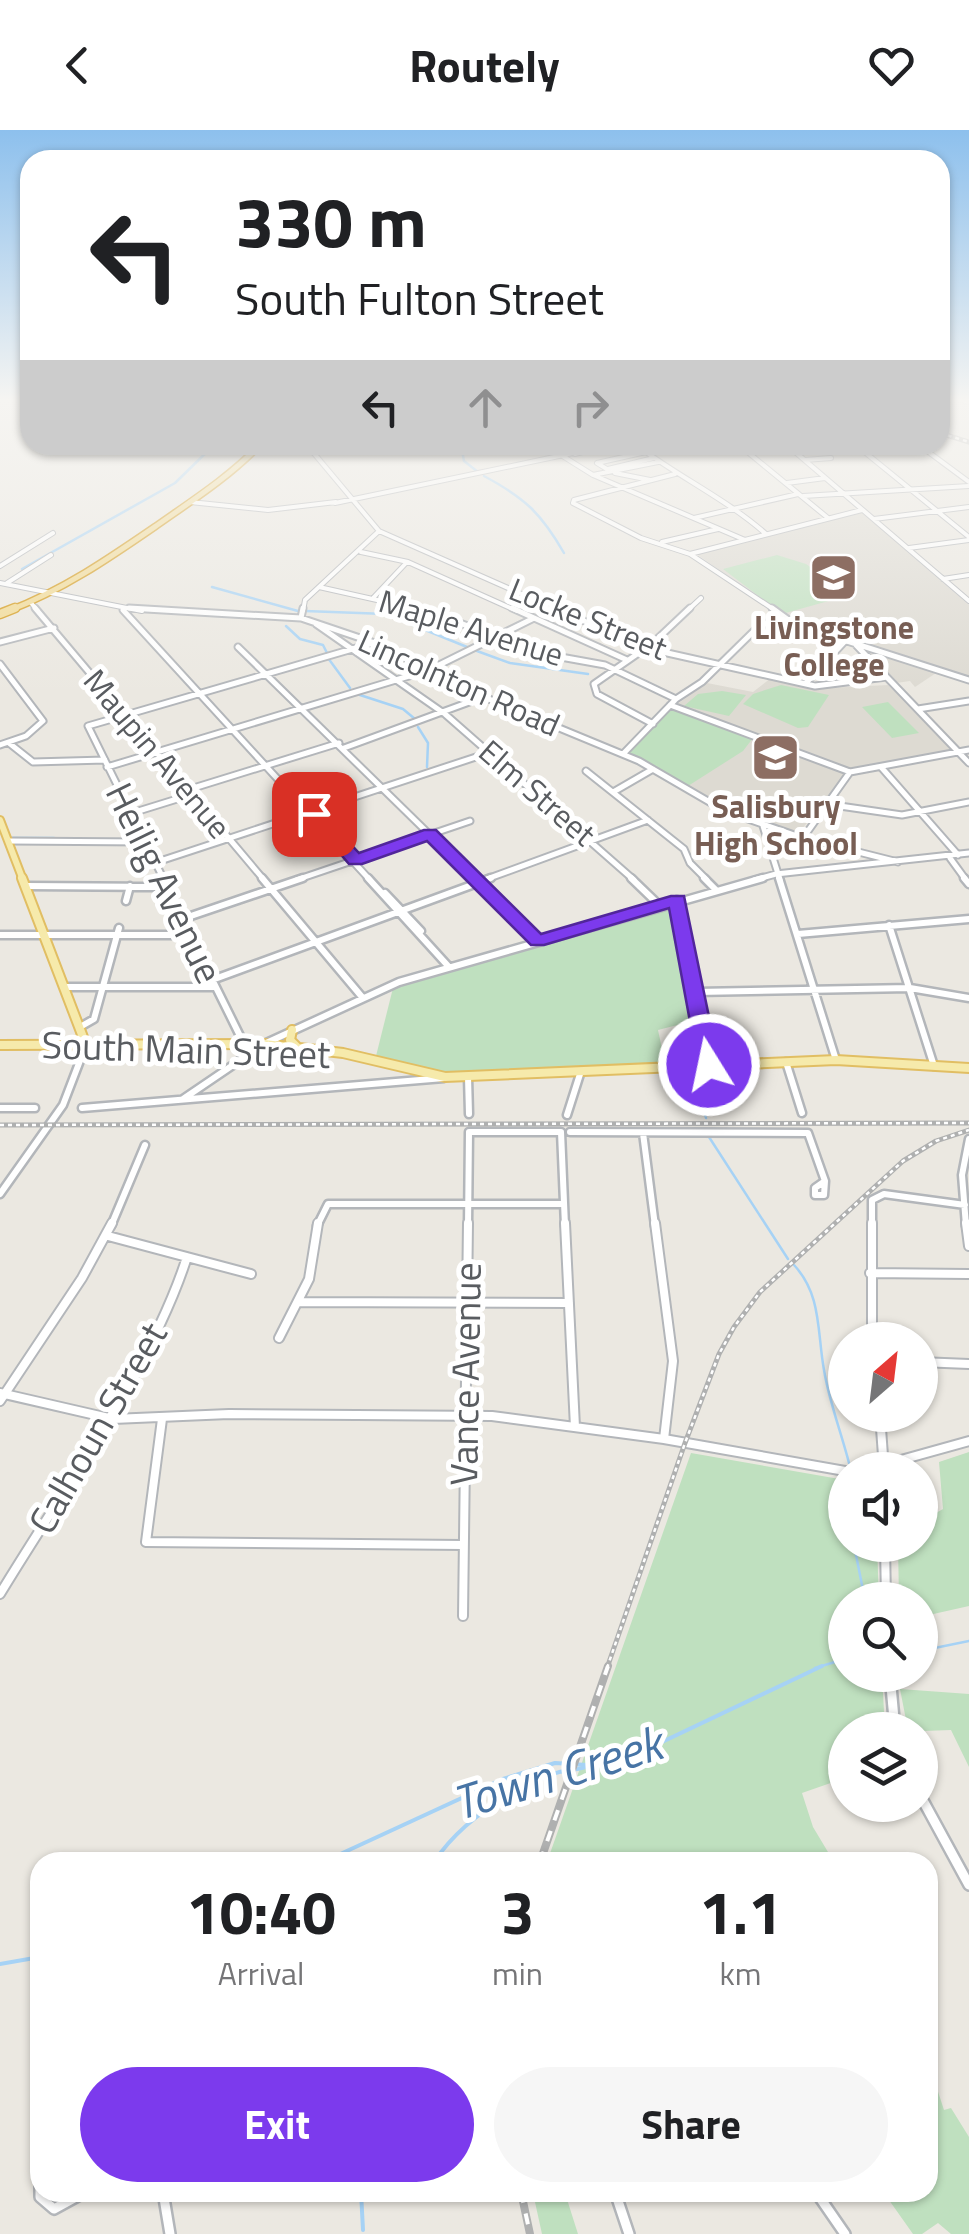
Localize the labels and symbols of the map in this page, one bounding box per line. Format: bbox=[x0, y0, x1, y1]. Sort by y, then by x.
school or university icon: Livingstone College bbox=[808, 552, 860, 604]
street label: Locke Street bbox=[502, 565, 675, 672]
street label: Maple Avenue bbox=[373, 576, 569, 678]
place label: Livingstone College bbox=[754, 603, 914, 688]
street label: Lincolnton Road bbox=[351, 616, 568, 748]
street label: Maupin Avenue bbox=[72, 658, 243, 848]
street label: Elm Street bbox=[469, 728, 607, 857]
school or university icon: Salisbury High School bbox=[750, 731, 802, 783]
street label: Heilig Avenue bbox=[91, 772, 238, 993]
pin bbox=[272, 772, 357, 857]
place label: Salisbury High School bbox=[694, 782, 858, 867]
position arrow bbox=[657, 1013, 761, 1117]
street label: South Main Street bbox=[41, 1015, 331, 1083]
street label: Vance Avenue bbox=[434, 1262, 496, 1486]
street label: Calhoun Street bbox=[13, 1311, 181, 1544]
north arrow bbox=[828, 1322, 938, 1432]
water label: Town Creek bbox=[443, 1704, 676, 1839]

